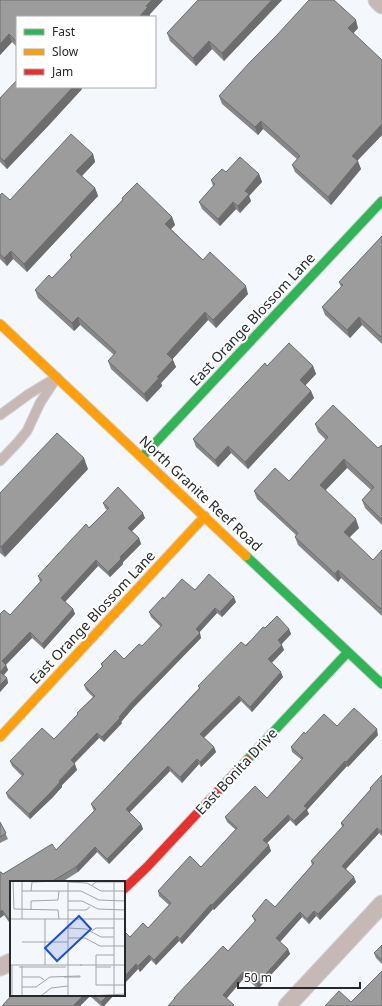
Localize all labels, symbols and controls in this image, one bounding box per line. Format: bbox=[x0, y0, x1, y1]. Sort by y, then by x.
legend bbox=[16, 16, 156, 88]
text: Fast bbox=[52, 23, 76, 40]
text: Slow bbox=[52, 43, 79, 60]
text: Jam bbox=[51, 63, 73, 80]
street label: East Orange Blossom Lane bbox=[185, 248, 319, 390]
street label: North Granite Reef Road bbox=[136, 431, 266, 555]
street label: East Orange Blossom Lane bbox=[25, 546, 159, 688]
street label: East Bonita Drive bbox=[191, 723, 281, 818]
inset map bbox=[10, 881, 125, 996]
scale bar bbox=[238, 964, 360, 990]
text: 50 m bbox=[244, 969, 272, 986]

